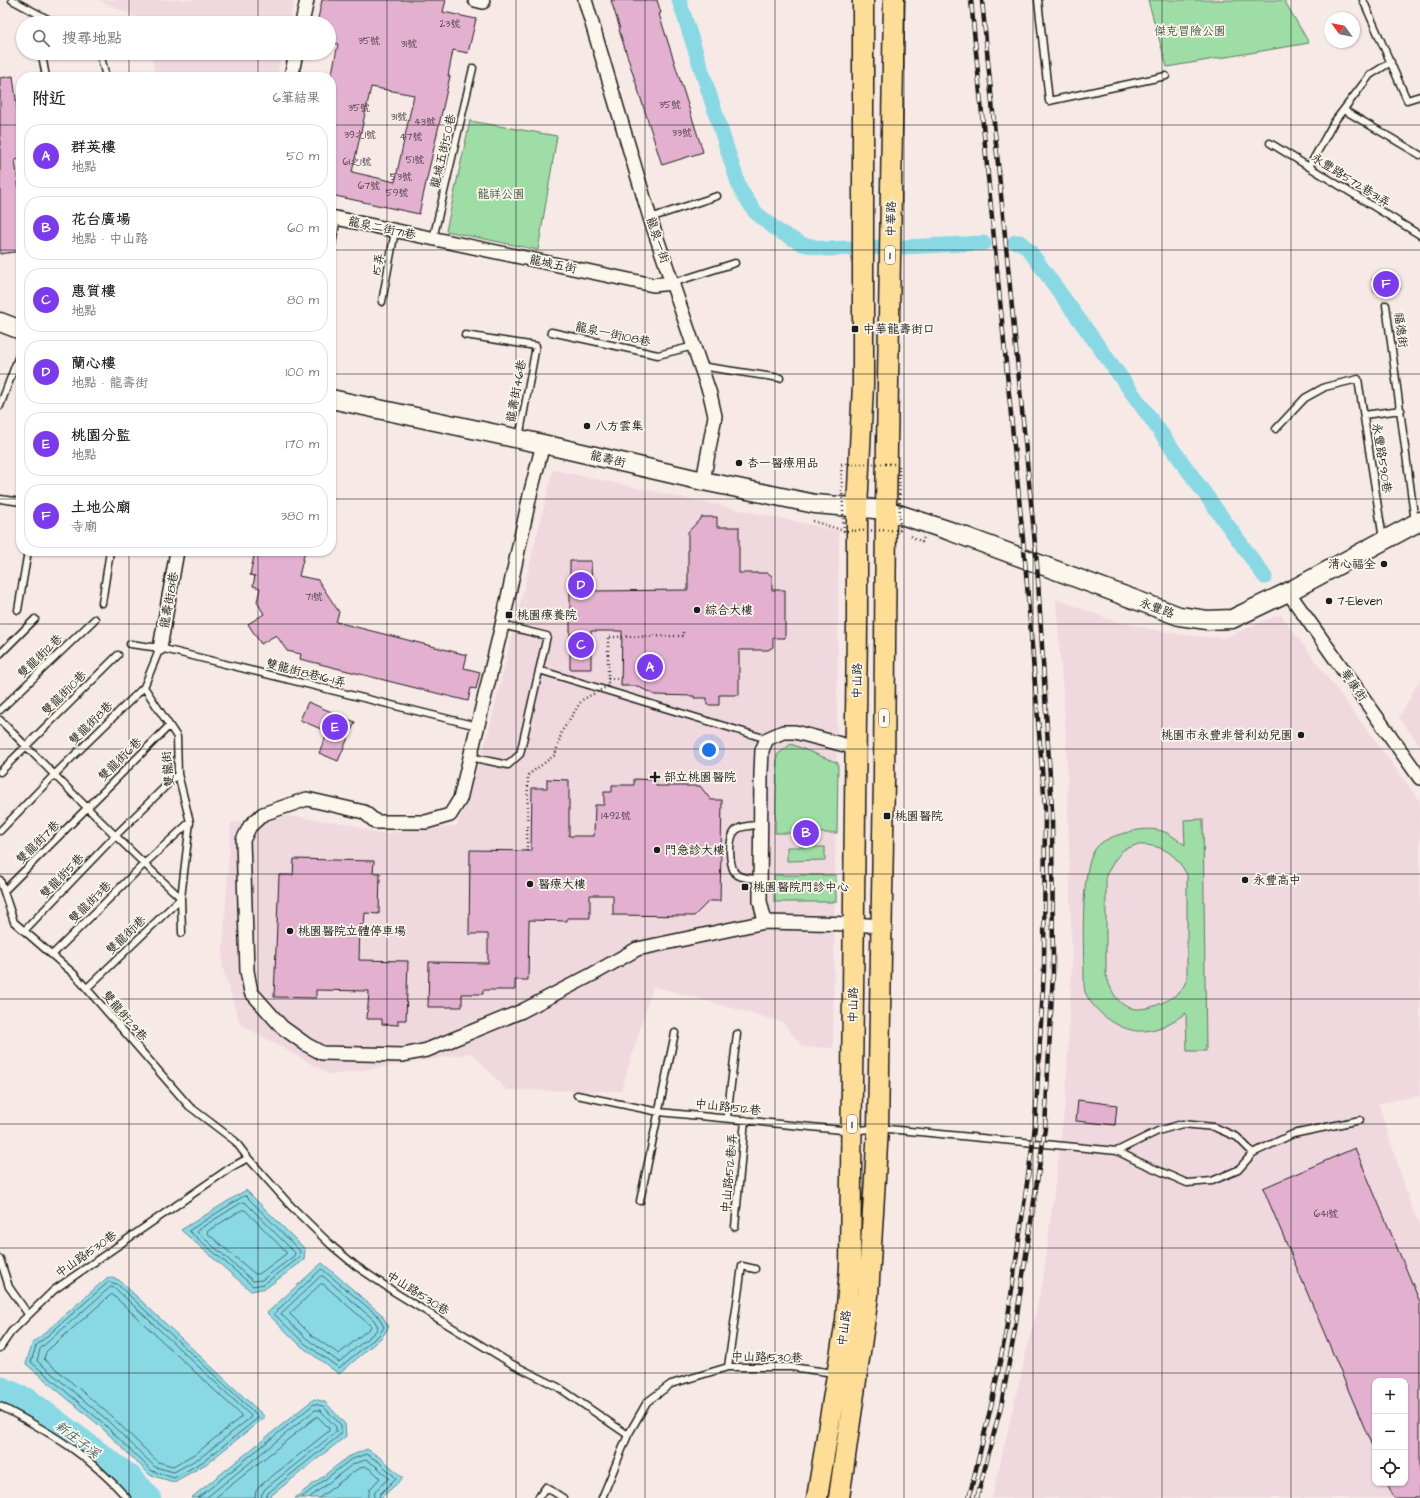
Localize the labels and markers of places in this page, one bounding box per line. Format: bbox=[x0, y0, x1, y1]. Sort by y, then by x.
pin: F bbox=[1373, 269, 1399, 299]
place label: 中華龍壽街口 bbox=[863, 321, 935, 338]
marker: 中華龍壽街口 bbox=[850, 324, 860, 334]
place label: 八方雲集 bbox=[595, 418, 644, 435]
marker: 八方雲集 bbox=[582, 421, 592, 431]
place label: 杏一醫療用品 bbox=[747, 455, 819, 472]
marker: 杏一醫療用品 bbox=[734, 458, 744, 468]
place label: 清心福全 bbox=[1328, 556, 1376, 573]
marker: 清心福全 bbox=[1379, 559, 1389, 569]
pin: D bbox=[568, 570, 594, 600]
place label: 7-Eleven bbox=[1337, 593, 1382, 610]
marker: 7-Eleven bbox=[1324, 596, 1334, 606]
place label: 綜合大樓 bbox=[705, 602, 753, 619]
marker: 綜合大樓 bbox=[692, 605, 702, 615]
place label: 桃園療養院 bbox=[517, 607, 577, 624]
marker: 桃園療養院 bbox=[504, 610, 514, 620]
pin: C bbox=[568, 630, 594, 660]
pin: A bbox=[637, 652, 663, 682]
pin: E bbox=[322, 712, 348, 742]
place label: 桃園市永豐非營利幼兒園 bbox=[1161, 727, 1293, 744]
marker: 桃園市永豐非營利幼兒園 bbox=[1296, 730, 1306, 740]
place label: 部立桃園醫院 bbox=[664, 769, 736, 786]
marker: 部立桃園醫院 bbox=[649, 771, 661, 783]
place label: 桃園醫院 bbox=[895, 808, 943, 825]
marker: 桃園醫院 bbox=[882, 811, 892, 821]
pin: B bbox=[793, 818, 819, 848]
place label: 門急診大樓 bbox=[665, 842, 725, 859]
marker: 門急診大樓 bbox=[652, 845, 662, 855]
place label: 永豐高中 bbox=[1253, 872, 1301, 889]
marker: 永豐高中 bbox=[1240, 875, 1250, 885]
place label: 醫療大樓 bbox=[538, 876, 586, 893]
marker: 醫療大樓 bbox=[525, 879, 535, 889]
place label: 桃園醫院門診中心 bbox=[753, 879, 849, 896]
marker: 桃園醫院門診中心 bbox=[740, 882, 750, 892]
place label: 桃園醫院立體停車場 bbox=[298, 923, 406, 940]
marker: 桃園醫院立體停車場 bbox=[285, 926, 295, 936]

